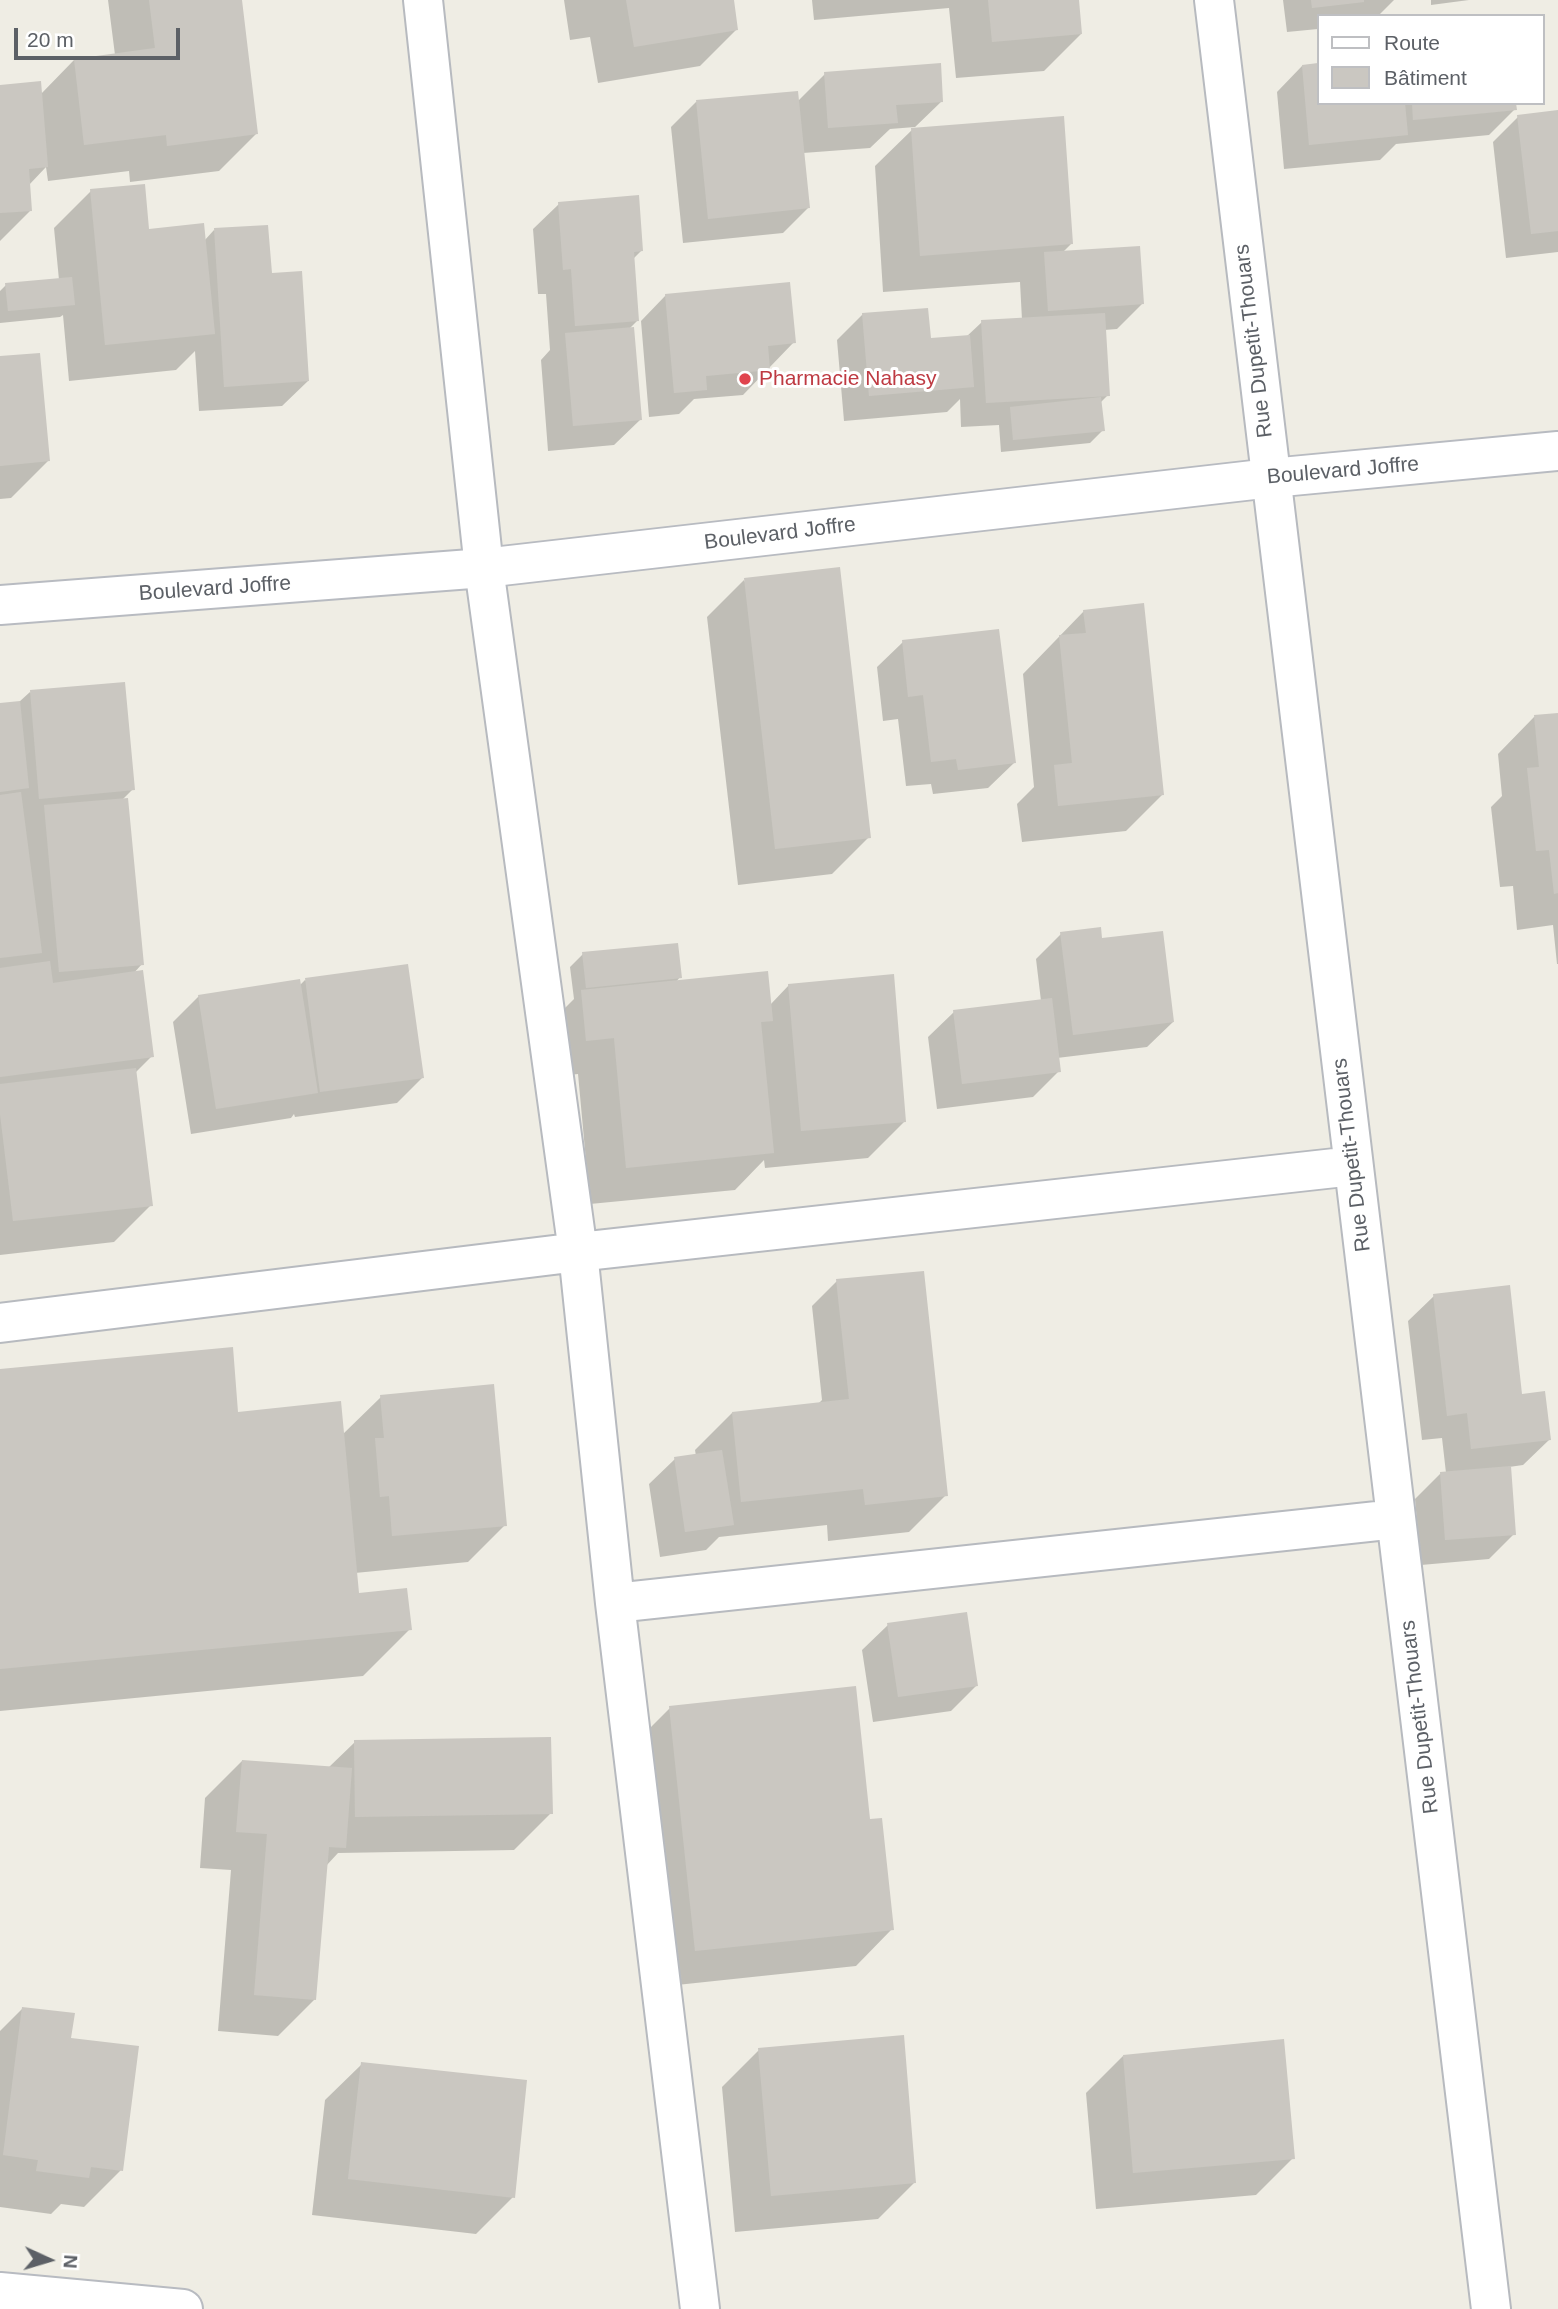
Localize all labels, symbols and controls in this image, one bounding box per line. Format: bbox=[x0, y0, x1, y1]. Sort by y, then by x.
scale bar bbox=[18, 14, 184, 58]
legend bbox=[1316, 14, 1544, 105]
text: 20 m bbox=[27, 28, 74, 51]
text: Route bbox=[1384, 31, 1440, 54]
text: Bâtiment bbox=[1384, 66, 1467, 89]
street label: Rue Dupetit-Thouars bbox=[1230, 243, 1278, 439]
place label: Pharmacie Nahasy bbox=[759, 366, 936, 392]
marker: Pharmacie Nahasy bbox=[737, 371, 753, 387]
street label: Boulevard Joffre bbox=[1266, 452, 1420, 490]
street label: Boulevard Joffre bbox=[703, 512, 857, 556]
street label: Boulevard Joffre bbox=[138, 571, 292, 607]
street label: Rue Dupetit-Thouars bbox=[1328, 1057, 1376, 1253]
street label: Rue Dupetit-Thouars bbox=[1396, 1619, 1444, 1815]
north arrow bbox=[14, 2225, 84, 2295]
text: N bbox=[59, 2254, 81, 2269]

